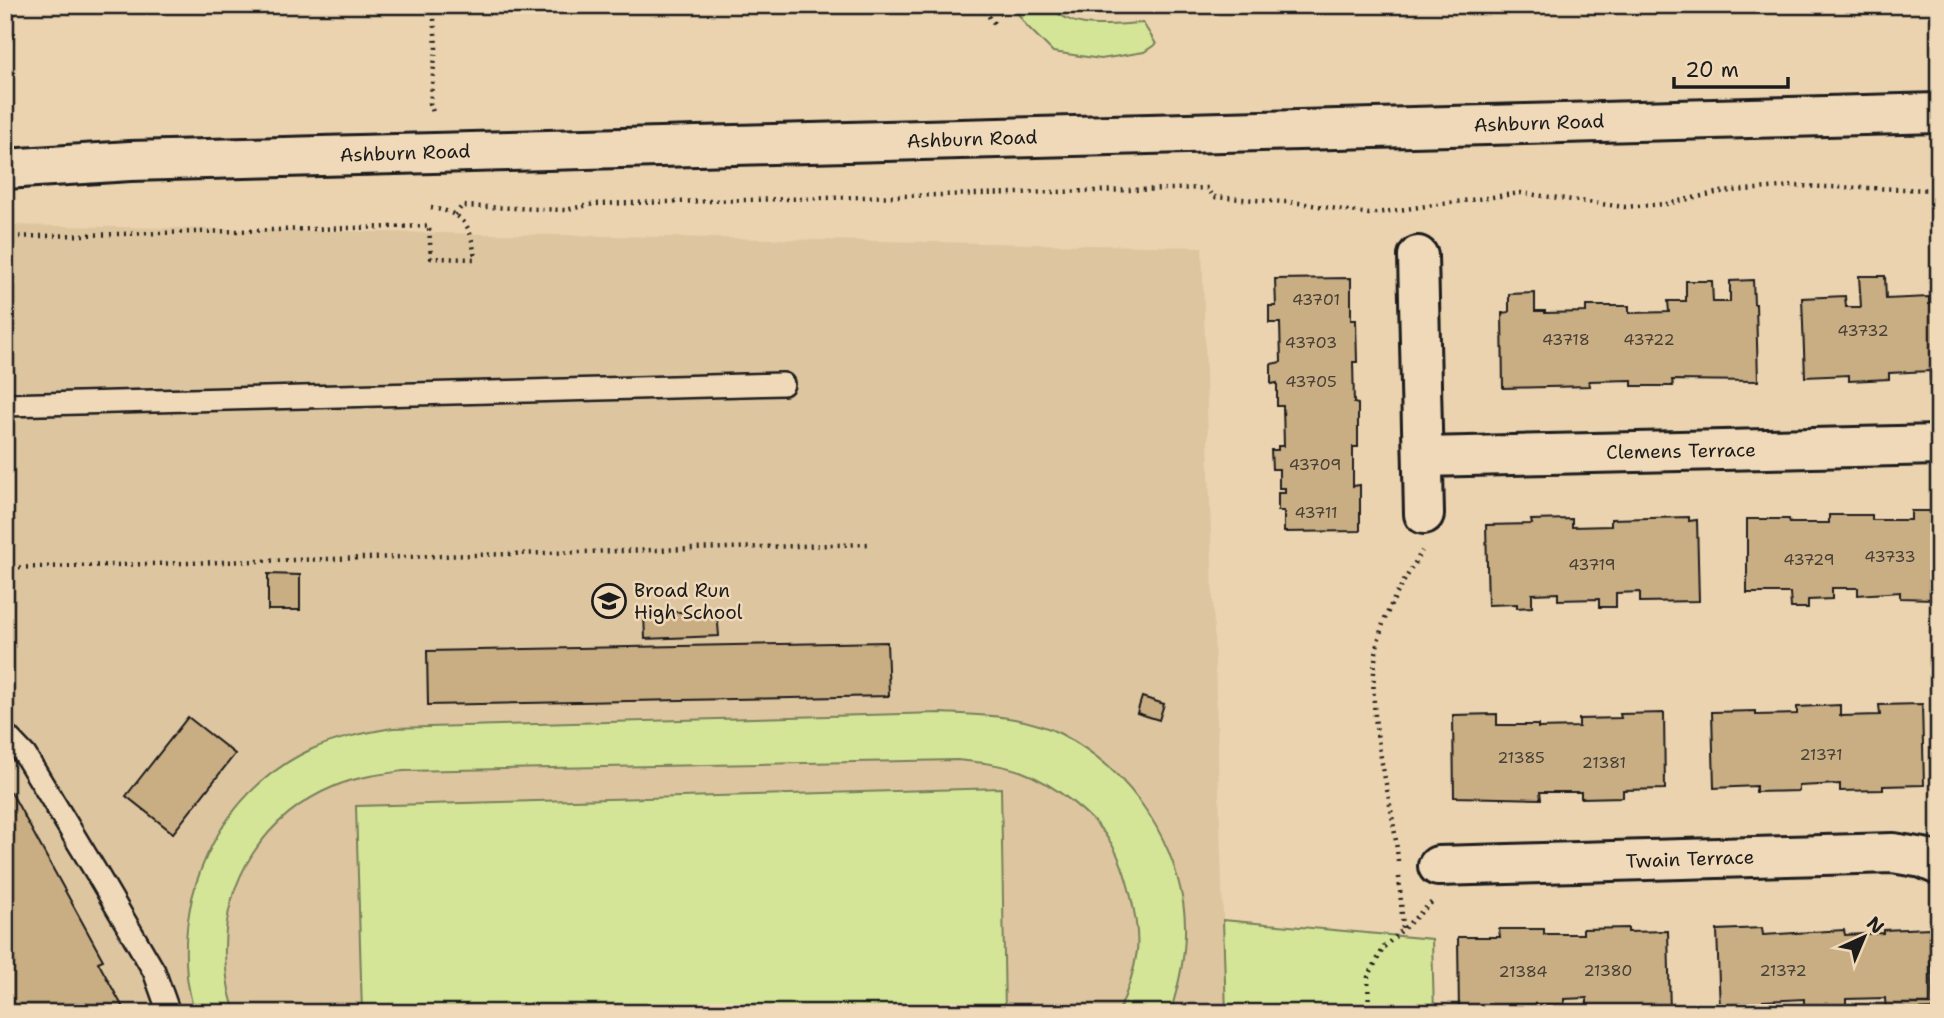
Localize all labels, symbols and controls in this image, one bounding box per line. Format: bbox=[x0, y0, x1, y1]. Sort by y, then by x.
scale bar bbox=[1674, 46, 1788, 90]
text: 20 m bbox=[1685, 56, 1739, 84]
street label: Ashburn Road bbox=[1473, 108, 1605, 138]
street label: Ashburn Road bbox=[906, 124, 1038, 154]
street label: Ashburn Road bbox=[339, 138, 471, 168]
house number: 43701 bbox=[1292, 289, 1340, 310]
house number: 43732 bbox=[1837, 320, 1889, 341]
house number: 43718 bbox=[1542, 329, 1590, 350]
house number: 43722 bbox=[1623, 329, 1675, 350]
house number: 43703 bbox=[1285, 332, 1337, 353]
house number: 43705 bbox=[1285, 371, 1337, 392]
street label: Clemens Terrace bbox=[1606, 437, 1756, 465]
house number: 43709 bbox=[1289, 454, 1341, 475]
house number: 43711 bbox=[1294, 502, 1338, 523]
house number: 43733 bbox=[1864, 546, 1916, 567]
house number: 43729 bbox=[1783, 549, 1835, 570]
house number: 43719 bbox=[1568, 554, 1616, 575]
place label: Broad Run High School bbox=[634, 578, 743, 625]
school or university icon: Broad Run High School bbox=[590, 582, 628, 620]
house number: 21371 bbox=[1799, 744, 1843, 765]
house number: 21385 bbox=[1497, 747, 1545, 768]
house number: 21381 bbox=[1582, 752, 1626, 773]
street label: Twain Terrace bbox=[1625, 844, 1755, 874]
north arrow bbox=[1828, 902, 1898, 972]
text: N bbox=[1861, 911, 1890, 939]
house number: 21380 bbox=[1583, 960, 1633, 981]
house number: 21372 bbox=[1759, 960, 1807, 981]
house number: 21384 bbox=[1499, 961, 1547, 982]

